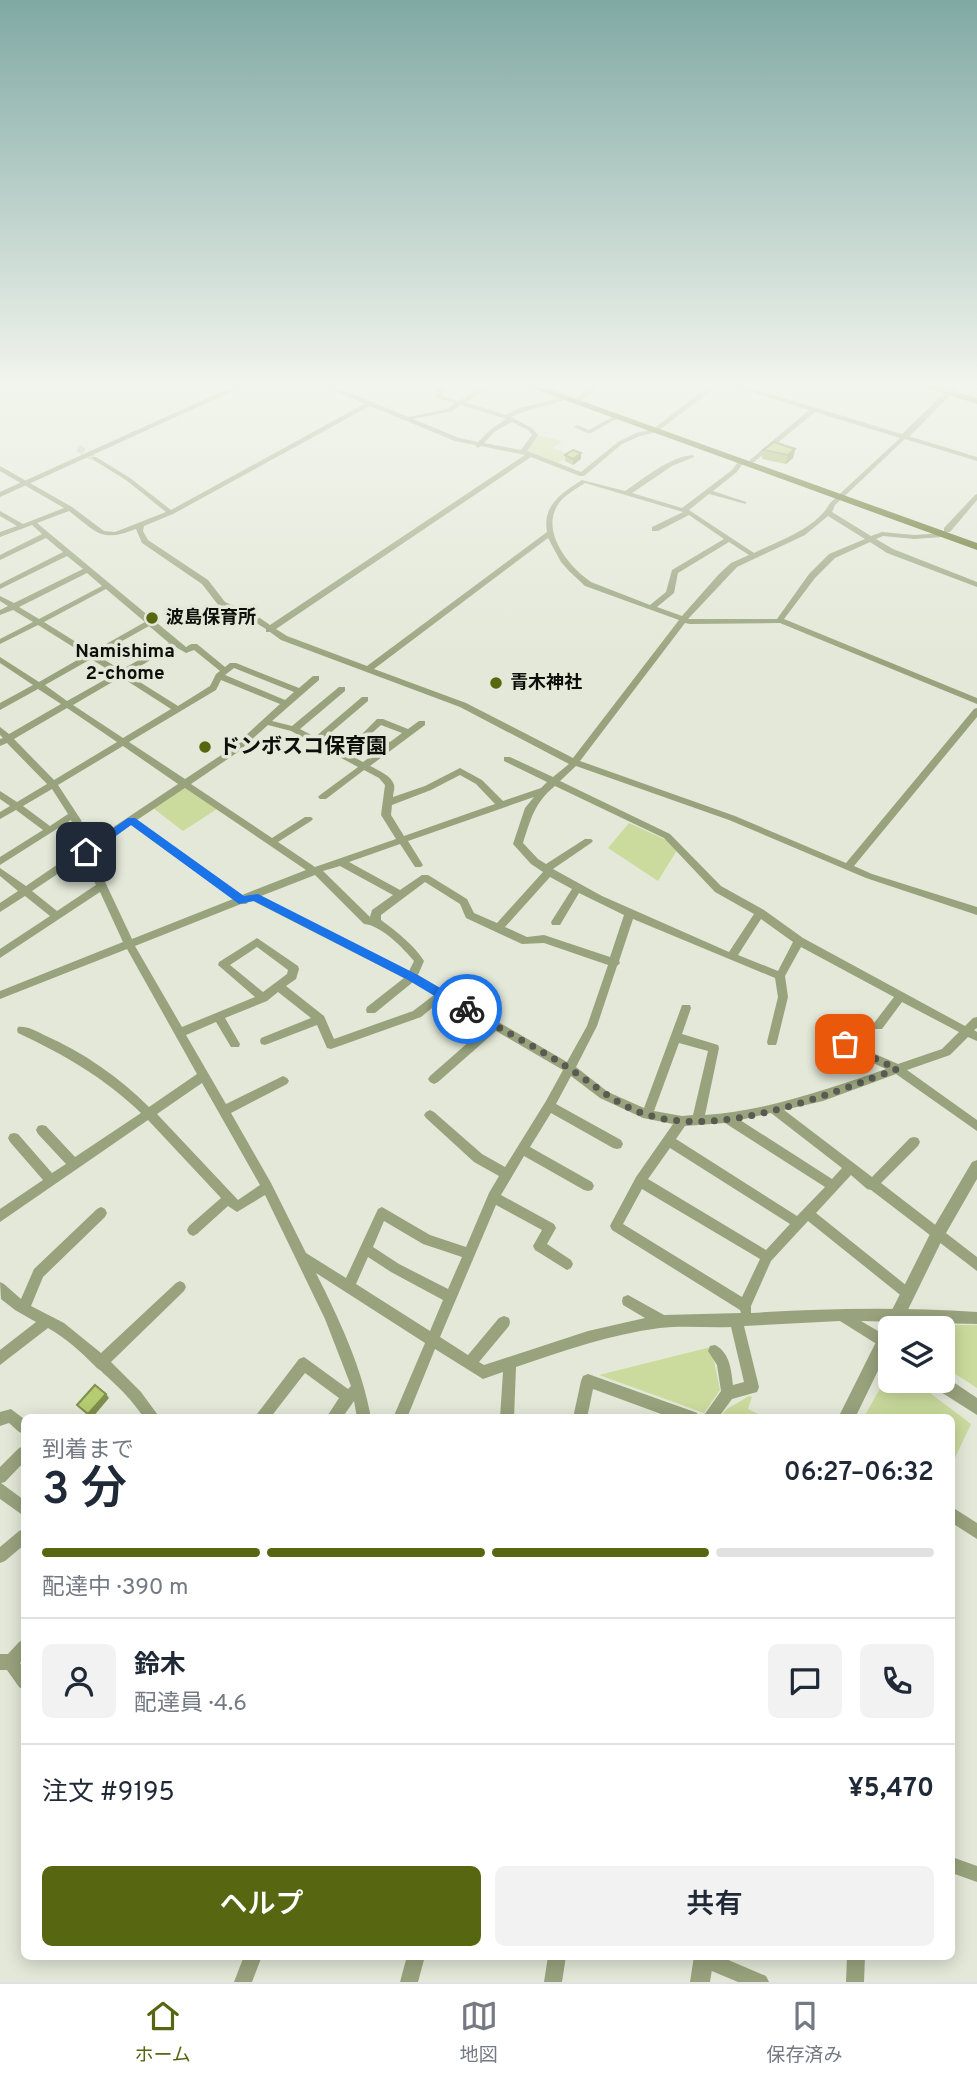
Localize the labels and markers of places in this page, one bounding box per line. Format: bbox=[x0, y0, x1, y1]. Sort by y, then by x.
place label: 波島保育所 bbox=[166, 607, 256, 630]
marker: 波島保育所 bbox=[144, 610, 160, 626]
place label: 青木神社 bbox=[510, 672, 582, 695]
marker: 青木神社 bbox=[488, 675, 504, 691]
place label: ドンボスコ保育園 bbox=[219, 734, 387, 761]
marker: ドンボスコ保育園 bbox=[197, 739, 213, 755]
pin bbox=[56, 822, 116, 882]
pin bbox=[815, 1014, 875, 1074]

